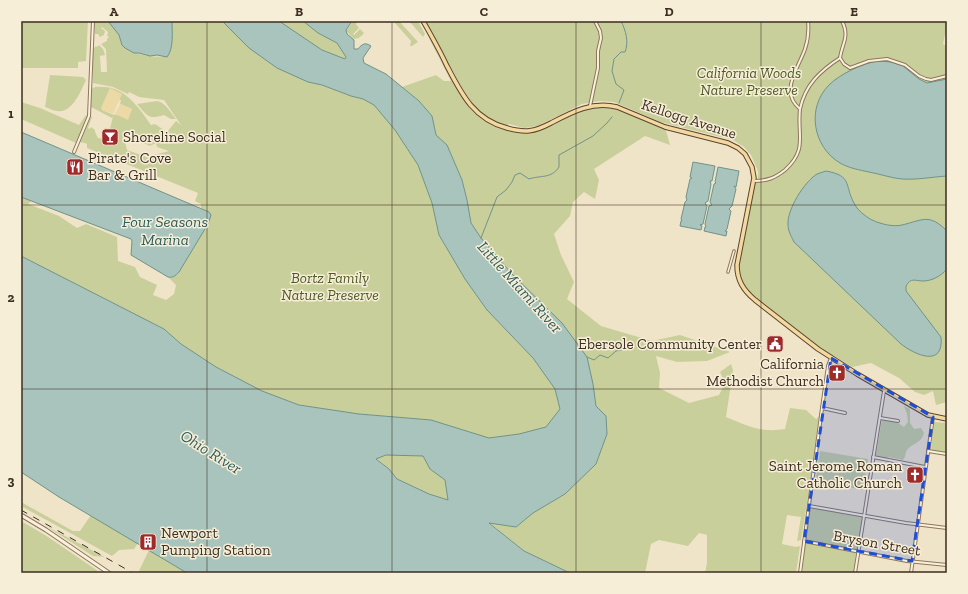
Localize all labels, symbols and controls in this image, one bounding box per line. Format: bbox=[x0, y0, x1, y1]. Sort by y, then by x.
text: A bbox=[110, 4, 119, 19]
text: B bbox=[295, 4, 303, 19]
text: C bbox=[480, 4, 488, 19]
text: D bbox=[664, 4, 674, 19]
text: E bbox=[850, 4, 858, 19]
park label: California Woods Nature Preserve bbox=[697, 64, 801, 99]
street label: Kellogg Avenue bbox=[639, 95, 739, 143]
text: 1 bbox=[8, 106, 14, 121]
bar icon: Shoreline Social bbox=[100, 127, 120, 147]
place label: Shoreline Social bbox=[123, 128, 226, 146]
place label: Pirate's Cove Bar & Grill bbox=[88, 149, 171, 184]
restaurant icon: Pirate's Cove Bar & Grill bbox=[65, 157, 85, 177]
water label: Four Seasons Marina bbox=[122, 212, 208, 249]
water label: Little Miami River bbox=[474, 237, 567, 337]
park label: Bortz Family Nature Preserve bbox=[281, 269, 379, 304]
text: 2 bbox=[8, 290, 15, 305]
public building icon: Ebersole Community Center bbox=[765, 334, 785, 354]
place label: Ebersole Community Center bbox=[578, 335, 762, 353]
place label: California Methodist Church bbox=[706, 355, 825, 390]
church icon: California Methodist Church bbox=[827, 363, 847, 383]
water label: Ohio River bbox=[177, 426, 245, 478]
place label: Saint Jerome Roman Catholic Church bbox=[769, 457, 903, 492]
church icon: Saint Jerome Roman Catholic Church bbox=[905, 465, 925, 485]
text: 3 bbox=[8, 473, 15, 488]
place label: Newport Pumping Station bbox=[161, 524, 271, 559]
street label: Bryson Street bbox=[832, 526, 923, 560]
building icon: Newport Pumping Station bbox=[138, 532, 158, 552]

